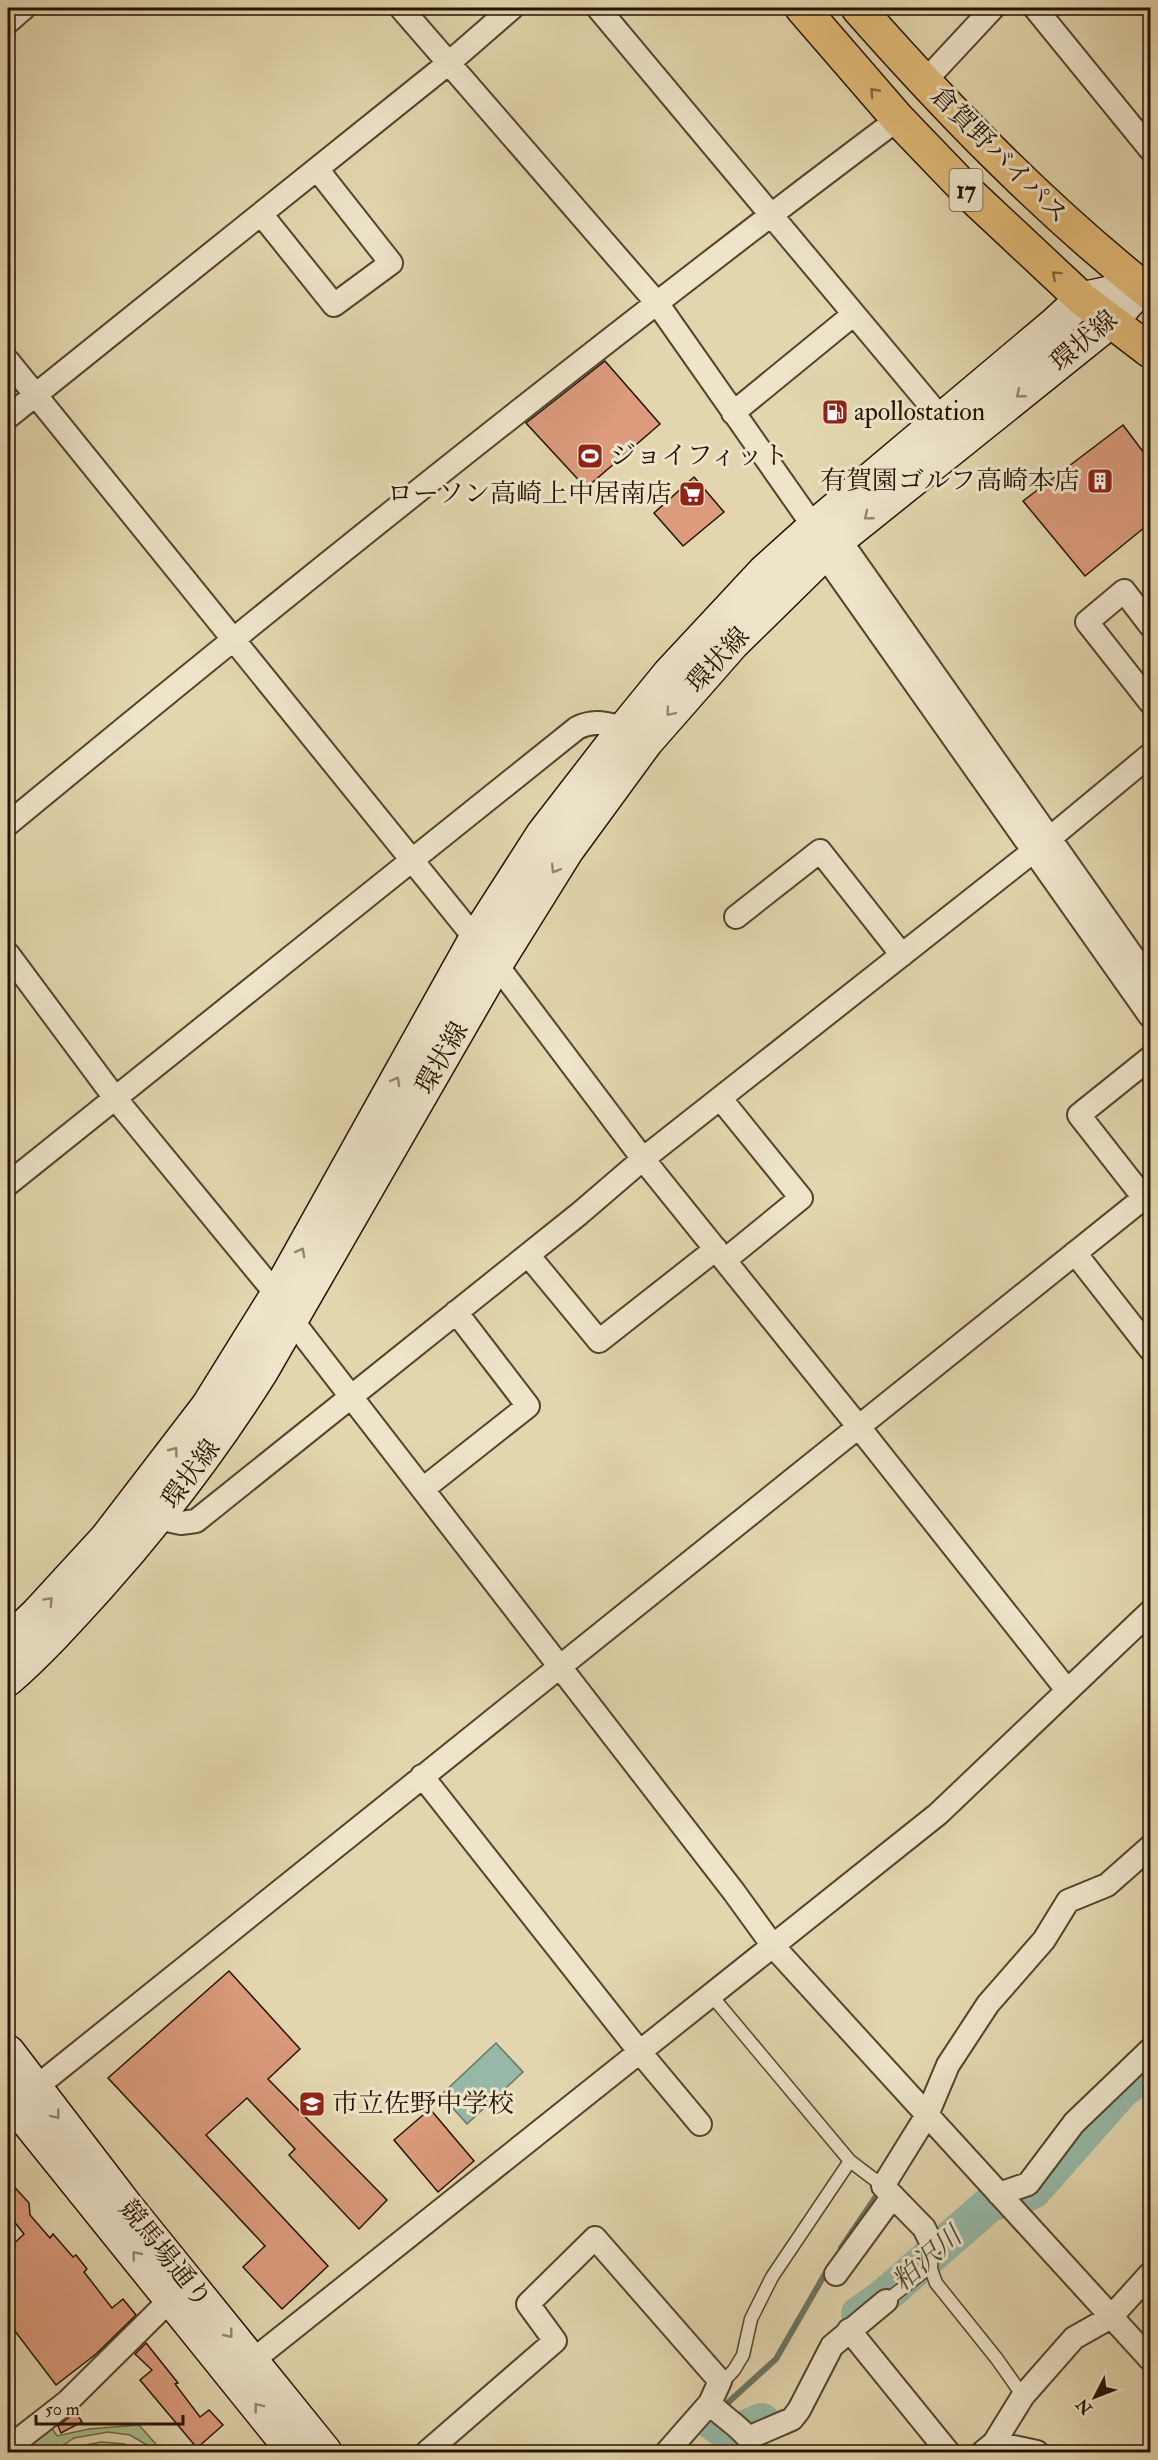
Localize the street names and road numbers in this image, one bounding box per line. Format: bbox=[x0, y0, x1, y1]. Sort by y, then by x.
street label: 倉賀野バイパス bbox=[924, 80, 1074, 230]
road number: 17 bbox=[950, 169, 982, 211]
street label: 環状線 bbox=[1044, 304, 1124, 378]
street label: 環状線 bbox=[680, 621, 756, 699]
street label: 環状線 bbox=[409, 1016, 475, 1100]
street label: 環状線 bbox=[155, 1433, 227, 1515]
street label: 競馬場通り bbox=[112, 2193, 218, 2315]

